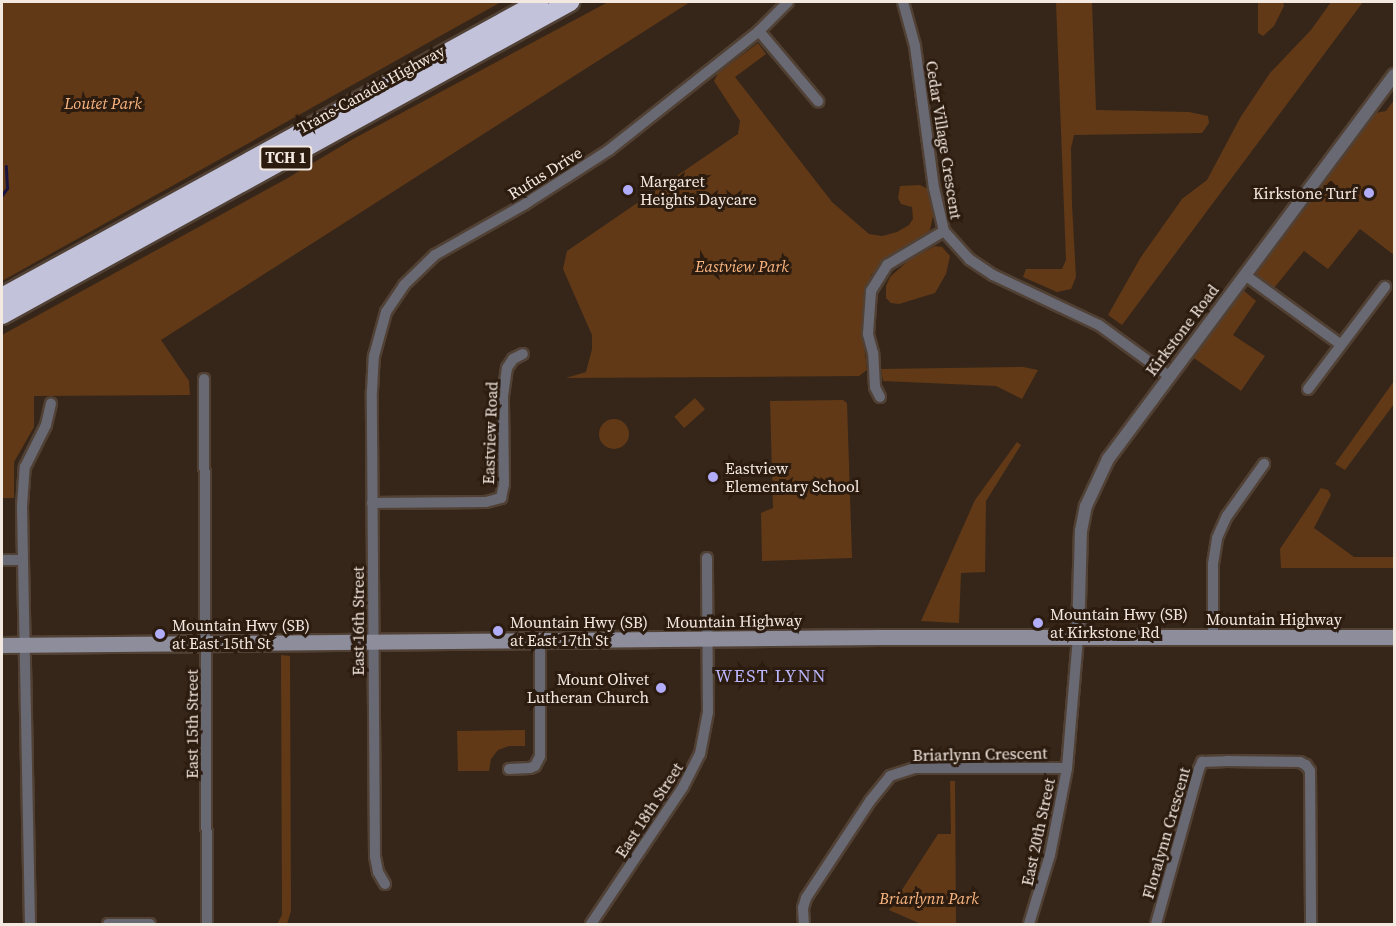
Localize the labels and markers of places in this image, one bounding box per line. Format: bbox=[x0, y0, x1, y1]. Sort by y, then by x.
place label: Margaret Heights Daycare bbox=[640, 171, 757, 209]
marker: Margaret Heights Daycare bbox=[621, 183, 635, 197]
place label: Kirkstone Turf bbox=[1253, 183, 1357, 203]
marker: Kirkstone Turf bbox=[1362, 186, 1376, 200]
place label: Eastview Elementary School bbox=[725, 458, 859, 496]
marker: Eastview Elementary School bbox=[706, 470, 720, 484]
place label: Mountain Hwy (SB) at Kirkstone Rd bbox=[1050, 604, 1188, 642]
place label: Mountain Hwy (SB) at East 17th St bbox=[510, 612, 648, 650]
place label: Mountain Hwy (SB) at East 15th St bbox=[172, 615, 310, 653]
marker: Mountain Hwy (SB) at Kirkstone Rd bbox=[1031, 616, 1045, 630]
marker: Mountain Hwy (SB) at East 17th St bbox=[491, 624, 505, 638]
marker: Mountain Hwy (SB) at East 15th St bbox=[153, 627, 167, 641]
place label: Mount Olivet Lutheran Church bbox=[527, 669, 649, 707]
marker: Mount Olivet Lutheran Church bbox=[654, 681, 668, 695]

